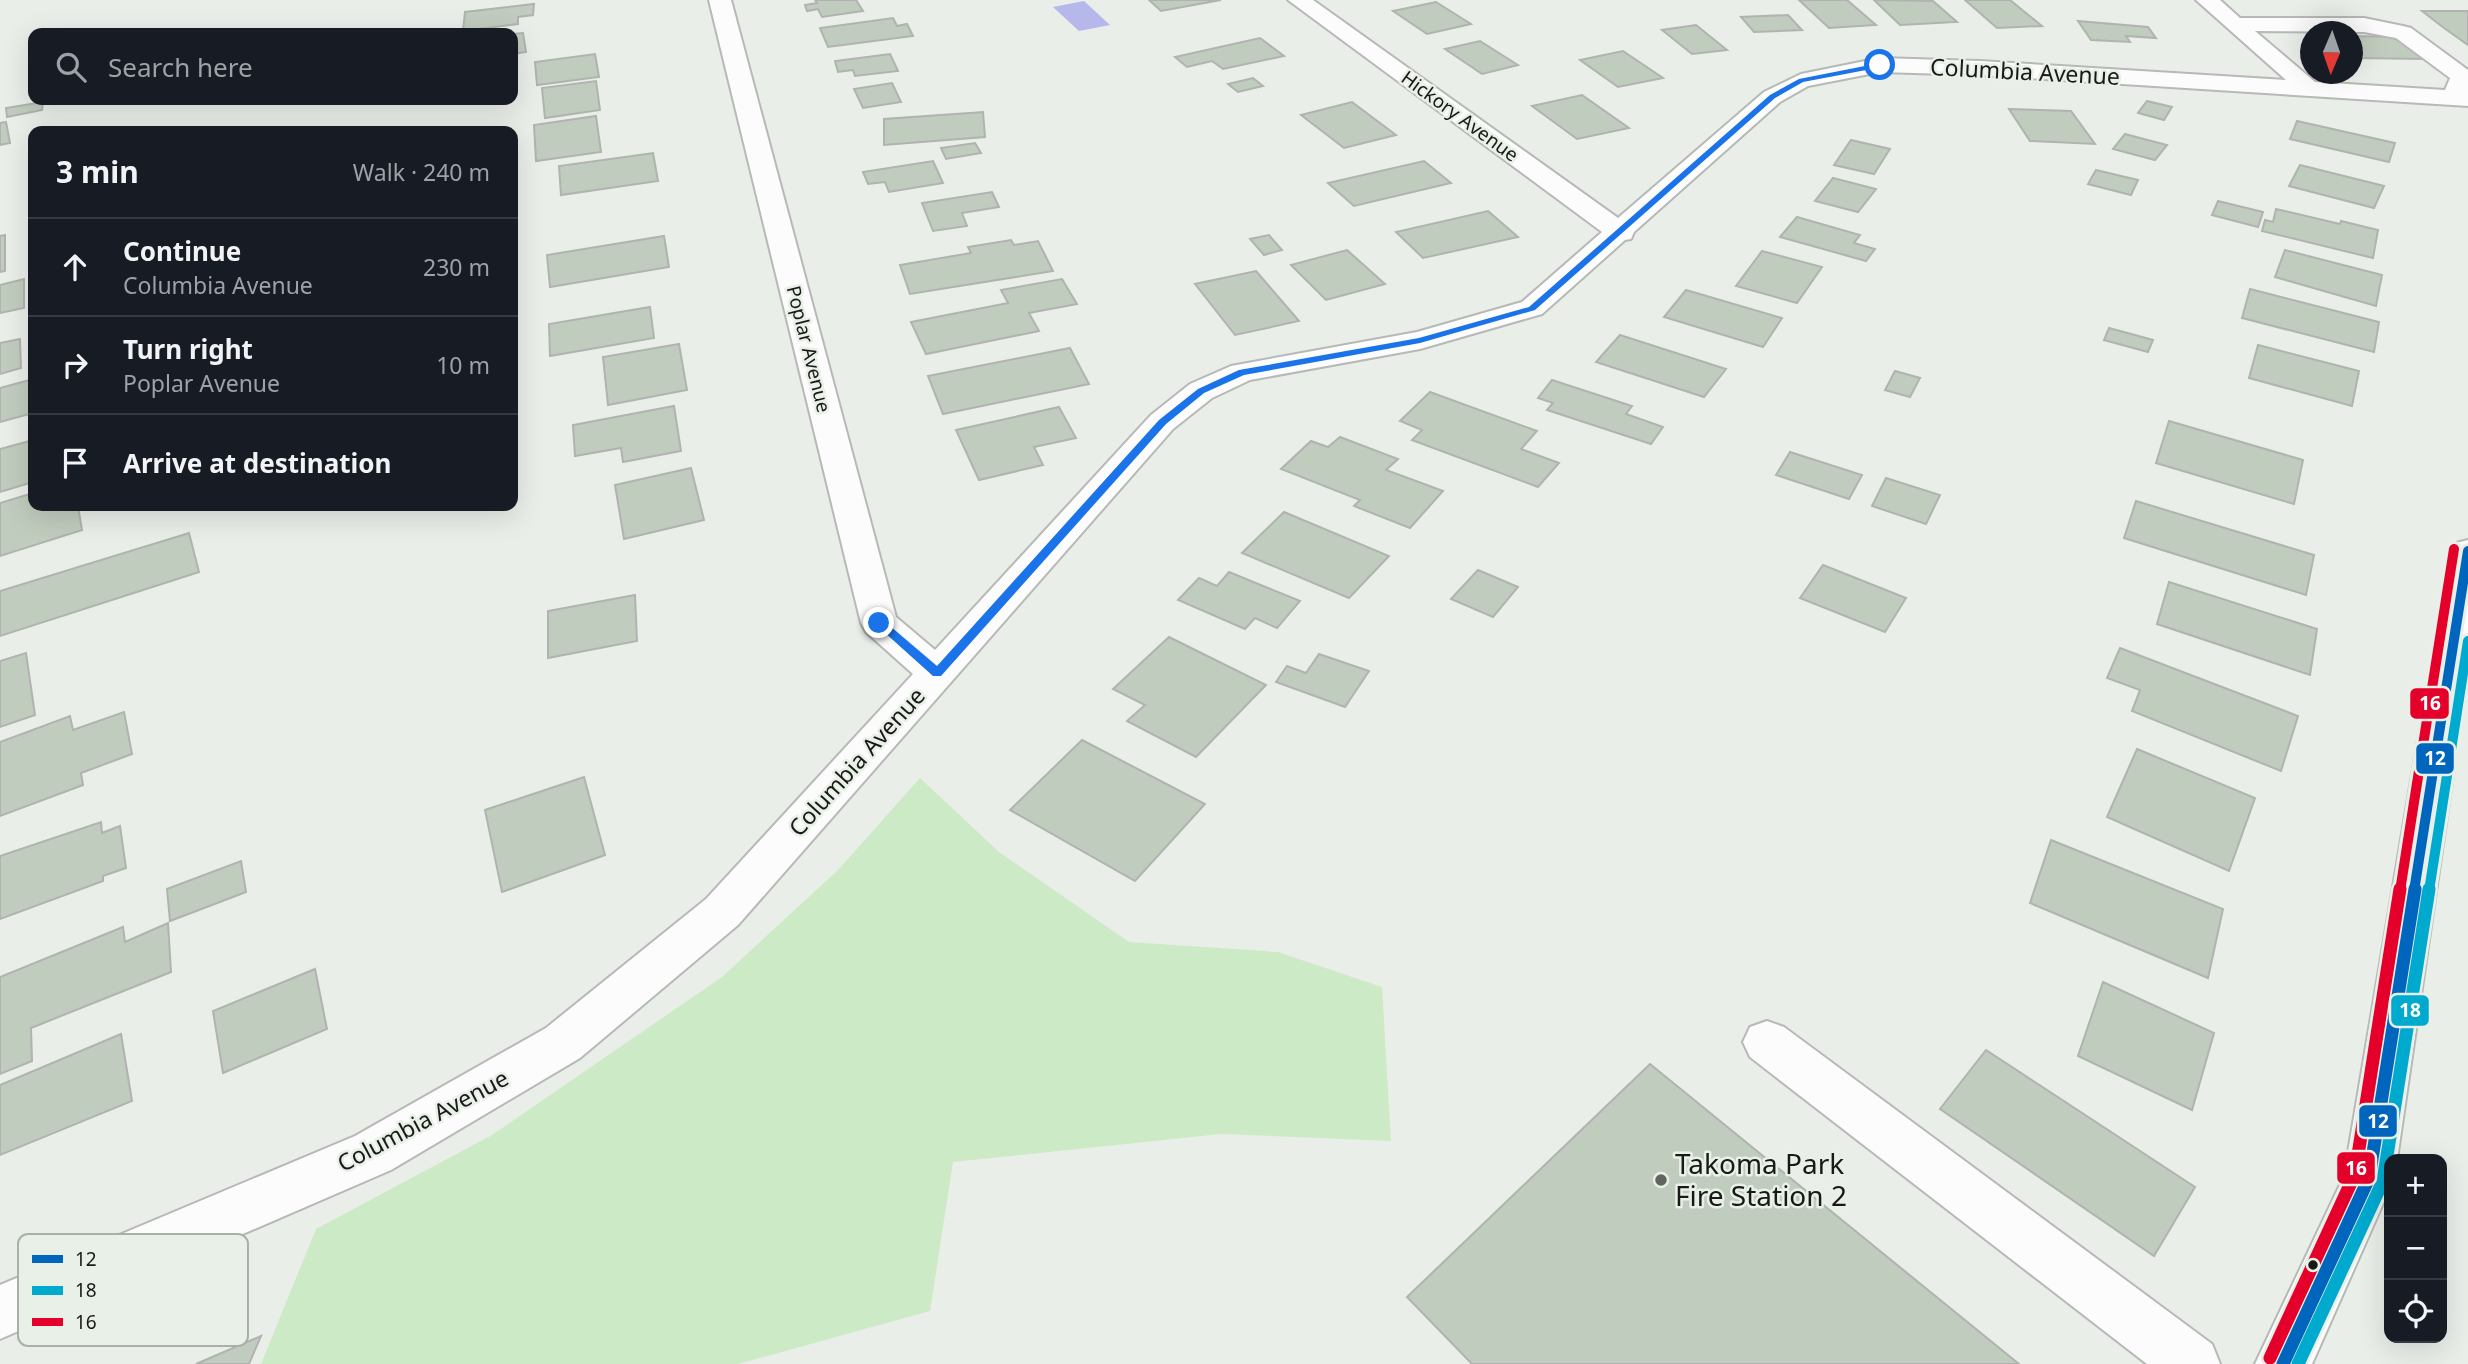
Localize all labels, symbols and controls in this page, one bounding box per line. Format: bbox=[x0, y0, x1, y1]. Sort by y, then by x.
north arrow bbox=[2300, 21, 2363, 84]
search box bbox=[28, 28, 518, 105]
icon: search bbox=[52, 48, 90, 86]
text: Search here bbox=[108, 49, 253, 85]
route start bbox=[1864, 49, 1895, 80]
street label: Columbia Avenue bbox=[1929, 50, 2121, 92]
street label: Hickory Avenue bbox=[1396, 65, 1524, 167]
text: 3 min bbox=[56, 151, 139, 192]
text: Walk · 240 m bbox=[353, 156, 490, 188]
text: Continue bbox=[123, 233, 241, 269]
icon: ahead bbox=[56, 248, 94, 286]
text: 230 m bbox=[423, 251, 490, 283]
text: Columbia Avenue bbox=[123, 269, 313, 301]
street label: Poplar Avenue bbox=[781, 283, 837, 415]
text: Turn right bbox=[123, 331, 253, 367]
icon: right bbox=[56, 346, 94, 384]
text: 10 m bbox=[436, 349, 490, 381]
text: Poplar Avenue bbox=[123, 367, 280, 399]
icon: arrive bbox=[56, 444, 94, 482]
text: Arrive at destination bbox=[123, 445, 392, 481]
route end bbox=[863, 607, 894, 638]
street label: Columbia Avenue bbox=[781, 680, 932, 843]
line badge: 16 bbox=[2409, 687, 2450, 720]
text: 16 bbox=[2419, 690, 2441, 716]
line badge: 12 bbox=[2415, 742, 2455, 775]
text: 12 bbox=[2424, 745, 2446, 771]
line badge: 18 bbox=[2390, 994, 2430, 1027]
text: 18 bbox=[2399, 997, 2421, 1023]
street label: Columbia Avenue bbox=[331, 1061, 514, 1179]
line badge: 12 bbox=[2358, 1104, 2398, 1138]
text: 12 bbox=[2367, 1108, 2389, 1134]
place label: Takoma Park Fire Station 2 bbox=[1675, 1144, 1847, 1214]
line badge: 16 bbox=[2336, 1151, 2376, 1185]
map controls bbox=[2384, 1154, 2447, 1343]
button: + bbox=[2384, 1154, 2447, 1217]
text: 16 bbox=[2345, 1155, 2367, 1181]
marker: Takoma Park Fire Station 2 bbox=[1653, 1172, 1669, 1188]
button: − bbox=[2384, 1217, 2447, 1280]
legend bbox=[18, 1234, 248, 1346]
text: 12 bbox=[75, 1246, 97, 1272]
unlabelled marker bbox=[2306, 1258, 2320, 1272]
text: 18 bbox=[75, 1277, 97, 1303]
button: locate bbox=[2384, 1280, 2447, 1343]
text: 16 bbox=[75, 1309, 97, 1335]

